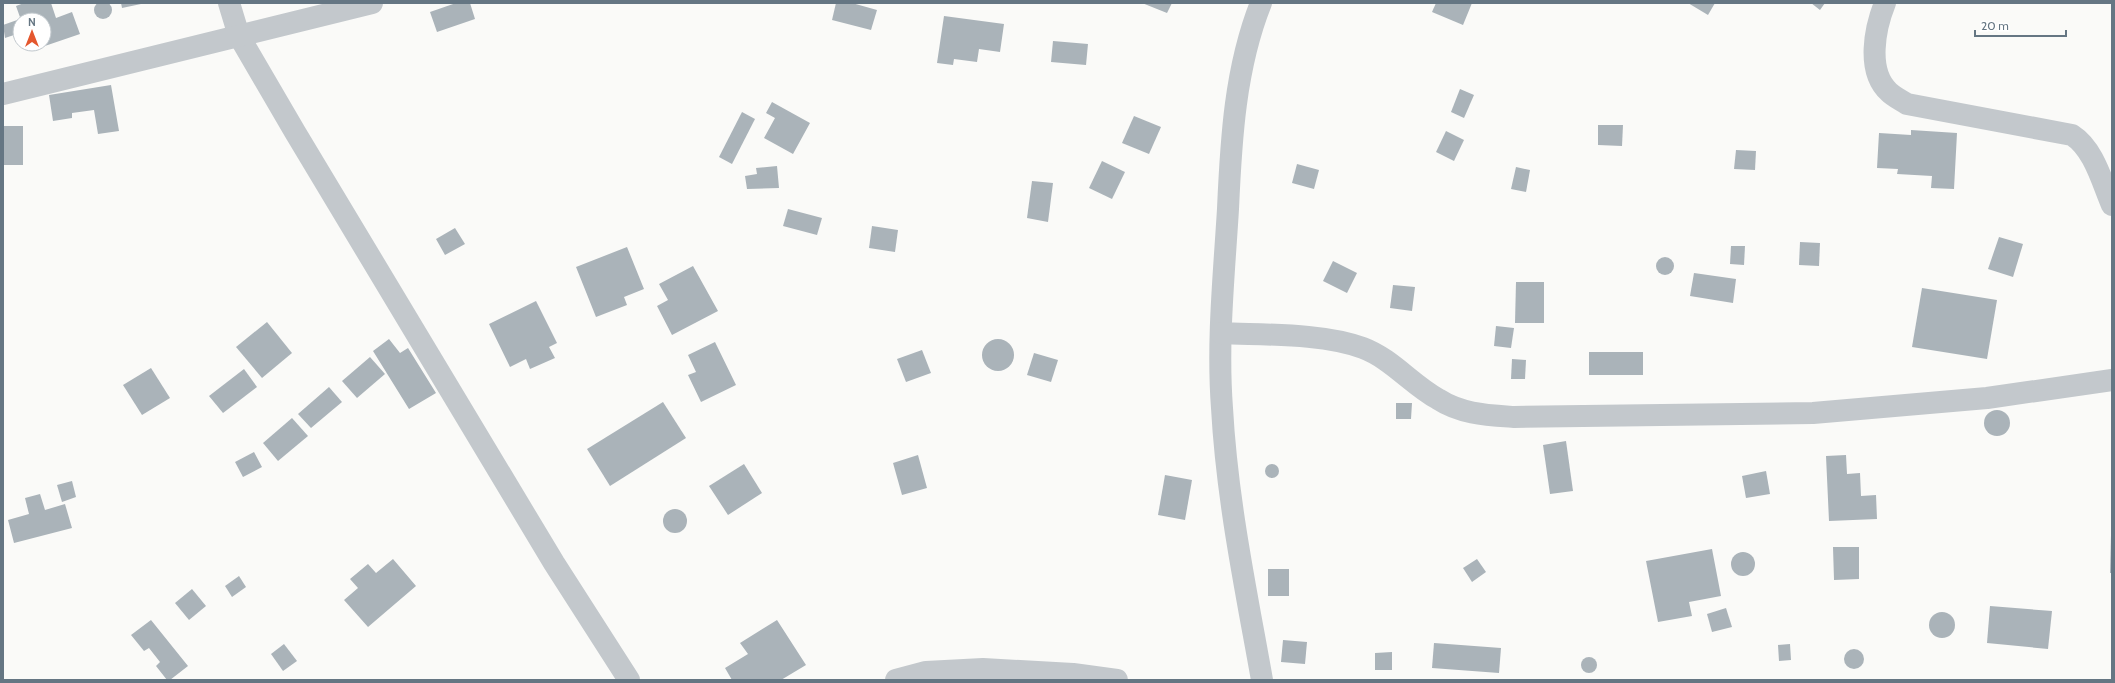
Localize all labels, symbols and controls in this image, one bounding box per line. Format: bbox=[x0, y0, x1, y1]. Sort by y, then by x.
north arrow bbox=[12, 12, 52, 52]
scale bar bbox=[1975, 12, 2066, 38]
text: N bbox=[28, 15, 36, 29]
text: 20 m bbox=[1981, 18, 2009, 33]

